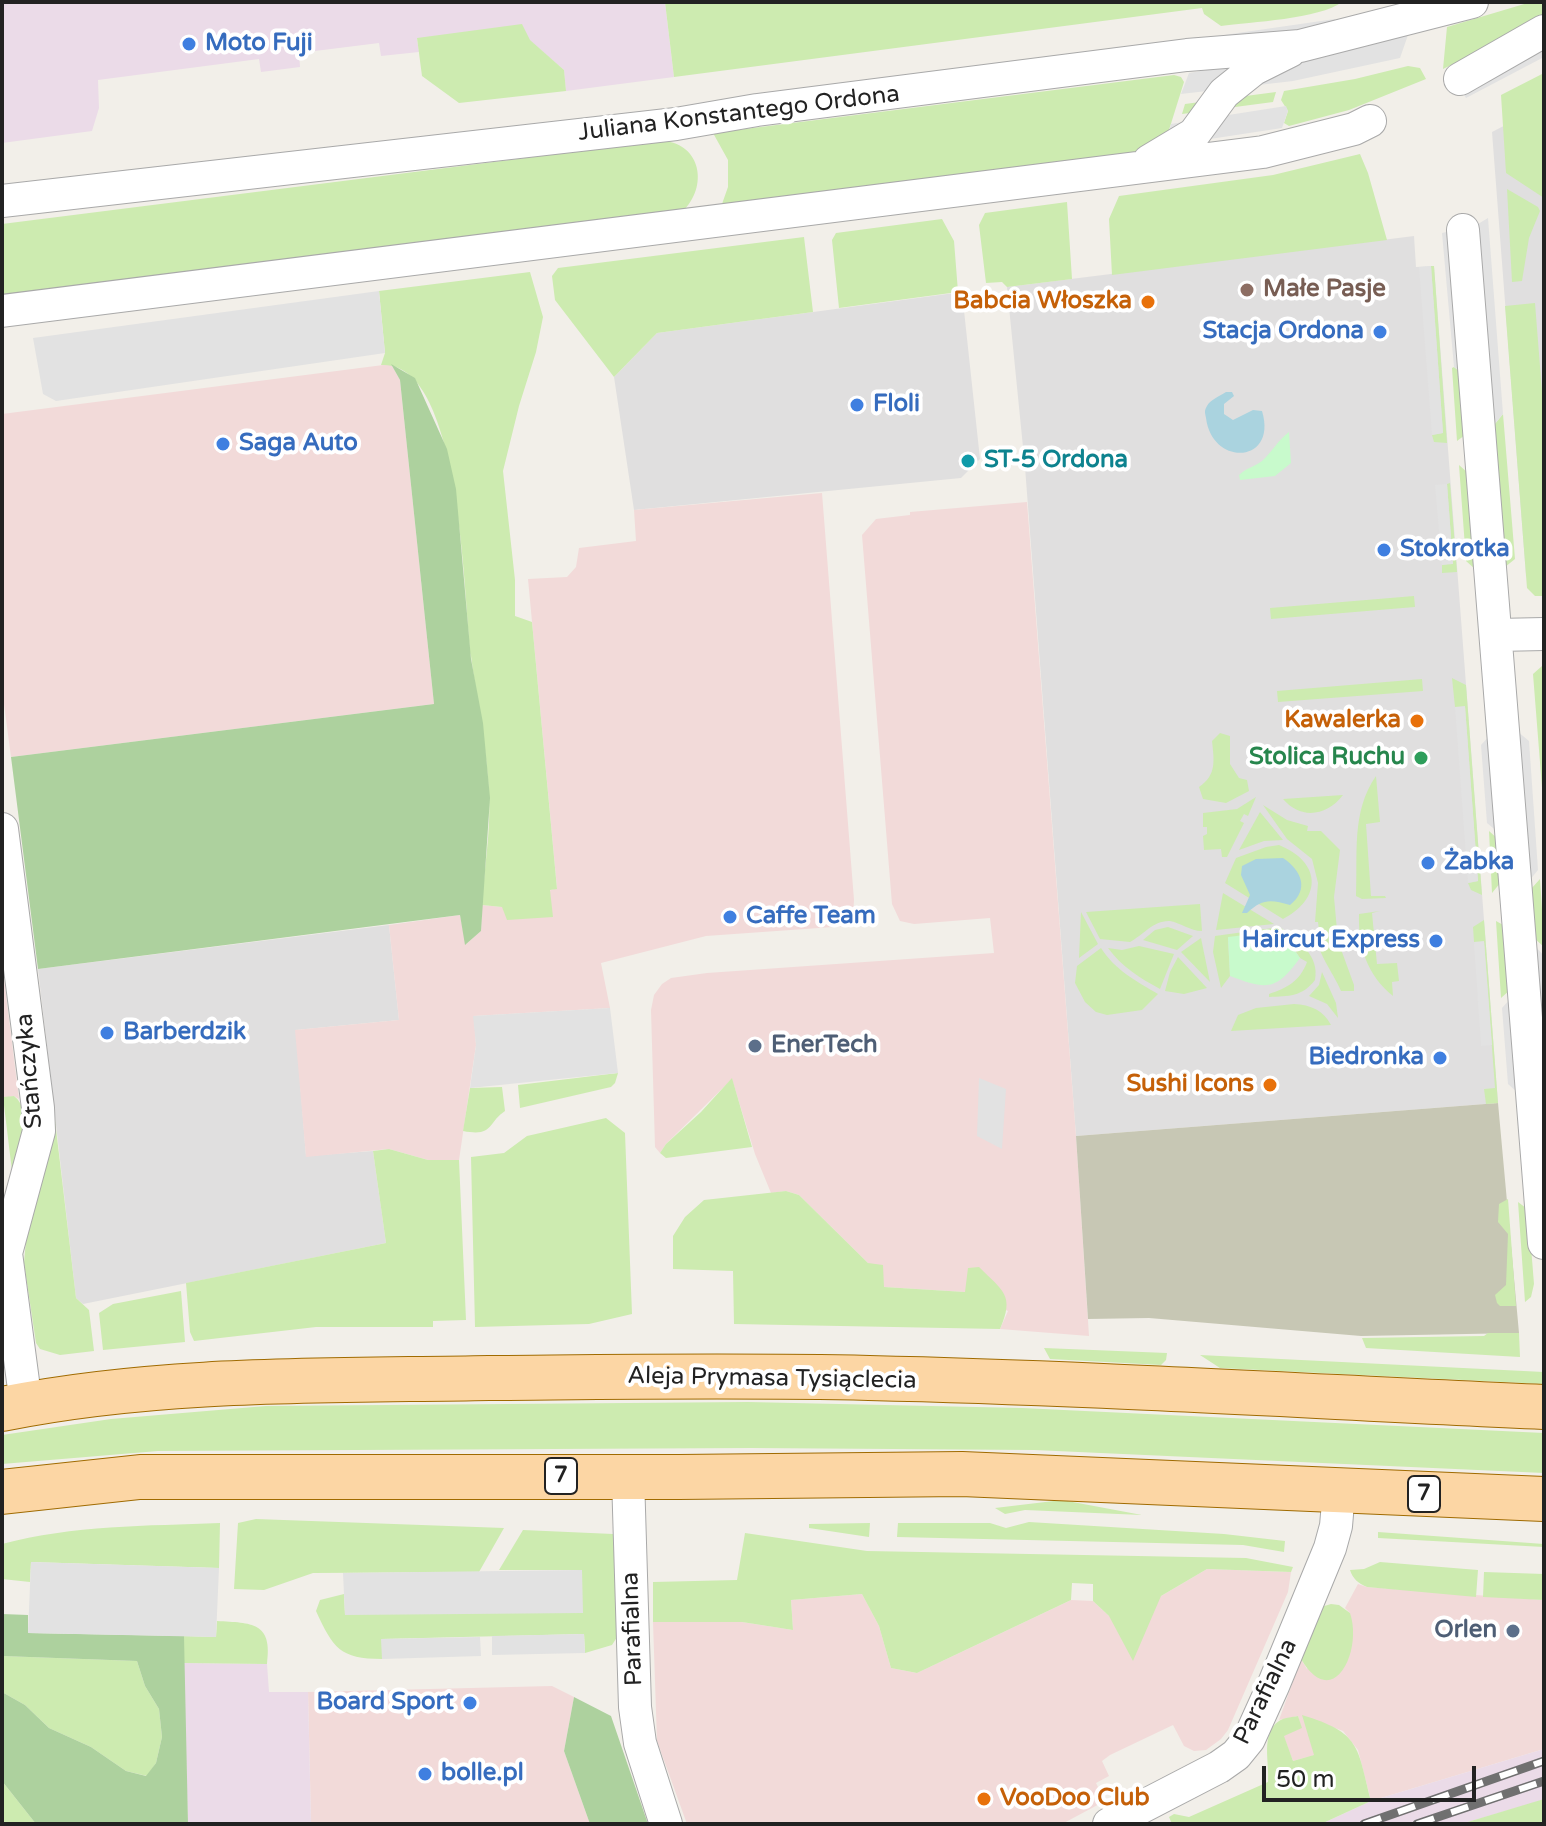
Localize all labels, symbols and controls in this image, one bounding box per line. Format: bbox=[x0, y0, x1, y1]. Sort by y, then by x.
place label: Moto Fuji bbox=[205, 30, 313, 58]
marker: Moto Fuji bbox=[180, 35, 198, 53]
street label: Juliana Konstantego Ordona bbox=[577, 80, 901, 148]
place label: Małe Pasje bbox=[1263, 276, 1386, 304]
marker: Małe Pasje bbox=[1238, 281, 1256, 299]
place label: Babcia Włoszka bbox=[953, 288, 1132, 316]
marker: Babcia Włoszka bbox=[1139, 293, 1157, 311]
place label: Stacja Ordona bbox=[1203, 318, 1364, 346]
marker: Stacja Ordona bbox=[1371, 323, 1389, 341]
place label: Floli bbox=[873, 391, 920, 419]
marker: Floli bbox=[848, 396, 866, 414]
place label: Saga Auto bbox=[239, 430, 358, 458]
marker: Saga Auto bbox=[214, 435, 232, 453]
place label: ST-5 Ordona bbox=[984, 447, 1128, 475]
marker: ST-5 Ordona bbox=[959, 452, 977, 470]
place label: Stokrotka bbox=[1400, 536, 1510, 564]
marker: Stokrotka bbox=[1375, 541, 1393, 559]
place label: Kawalerka bbox=[1284, 707, 1401, 735]
marker: Kawalerka bbox=[1408, 712, 1426, 730]
place label: Stolica Ruchu bbox=[1249, 744, 1405, 772]
marker: Stolica Ruchu bbox=[1412, 749, 1430, 767]
place label: Żabka bbox=[1444, 849, 1514, 877]
marker: Żabka bbox=[1419, 854, 1437, 872]
place label: Caffe Team bbox=[746, 903, 876, 931]
marker: Caffe Team bbox=[721, 908, 739, 926]
place label: Haircut Express bbox=[1242, 927, 1420, 955]
marker: Haircut Express bbox=[1427, 932, 1445, 950]
street label: Stańczyka bbox=[11, 1012, 49, 1130]
place label: Barberdzik bbox=[123, 1019, 246, 1047]
marker: Barberdzik bbox=[98, 1024, 116, 1042]
place label: EnerTech bbox=[771, 1032, 878, 1060]
marker: EnerTech bbox=[746, 1037, 764, 1055]
place label: Biedronka bbox=[1308, 1044, 1424, 1072]
marker: Biedronka bbox=[1431, 1049, 1449, 1067]
place label: Sushi Icons bbox=[1127, 1071, 1254, 1099]
marker: Sushi Icons bbox=[1261, 1076, 1279, 1094]
street label: Aleja Prymasa Tysiąclecia bbox=[627, 1362, 917, 1396]
road number: 7 bbox=[545, 1458, 577, 1494]
road number: 7 bbox=[1408, 1476, 1440, 1512]
street label: Parafialna bbox=[617, 1571, 649, 1687]
place label: Orlen bbox=[1434, 1617, 1497, 1645]
marker: Orlen bbox=[1504, 1622, 1522, 1640]
street label: Parafialna bbox=[1228, 1634, 1304, 1750]
place label: Board Sport bbox=[317, 1689, 454, 1717]
marker: Board Sport bbox=[461, 1694, 479, 1712]
scale bar bbox=[1266, 1750, 1480, 1800]
place label: bolle.pl bbox=[441, 1760, 524, 1788]
marker: bolle.pl bbox=[416, 1765, 434, 1783]
text: 50 m bbox=[1276, 1765, 1334, 1794]
place label: VooDoo Club bbox=[1000, 1785, 1150, 1813]
marker: VooDoo Club bbox=[975, 1790, 993, 1808]

